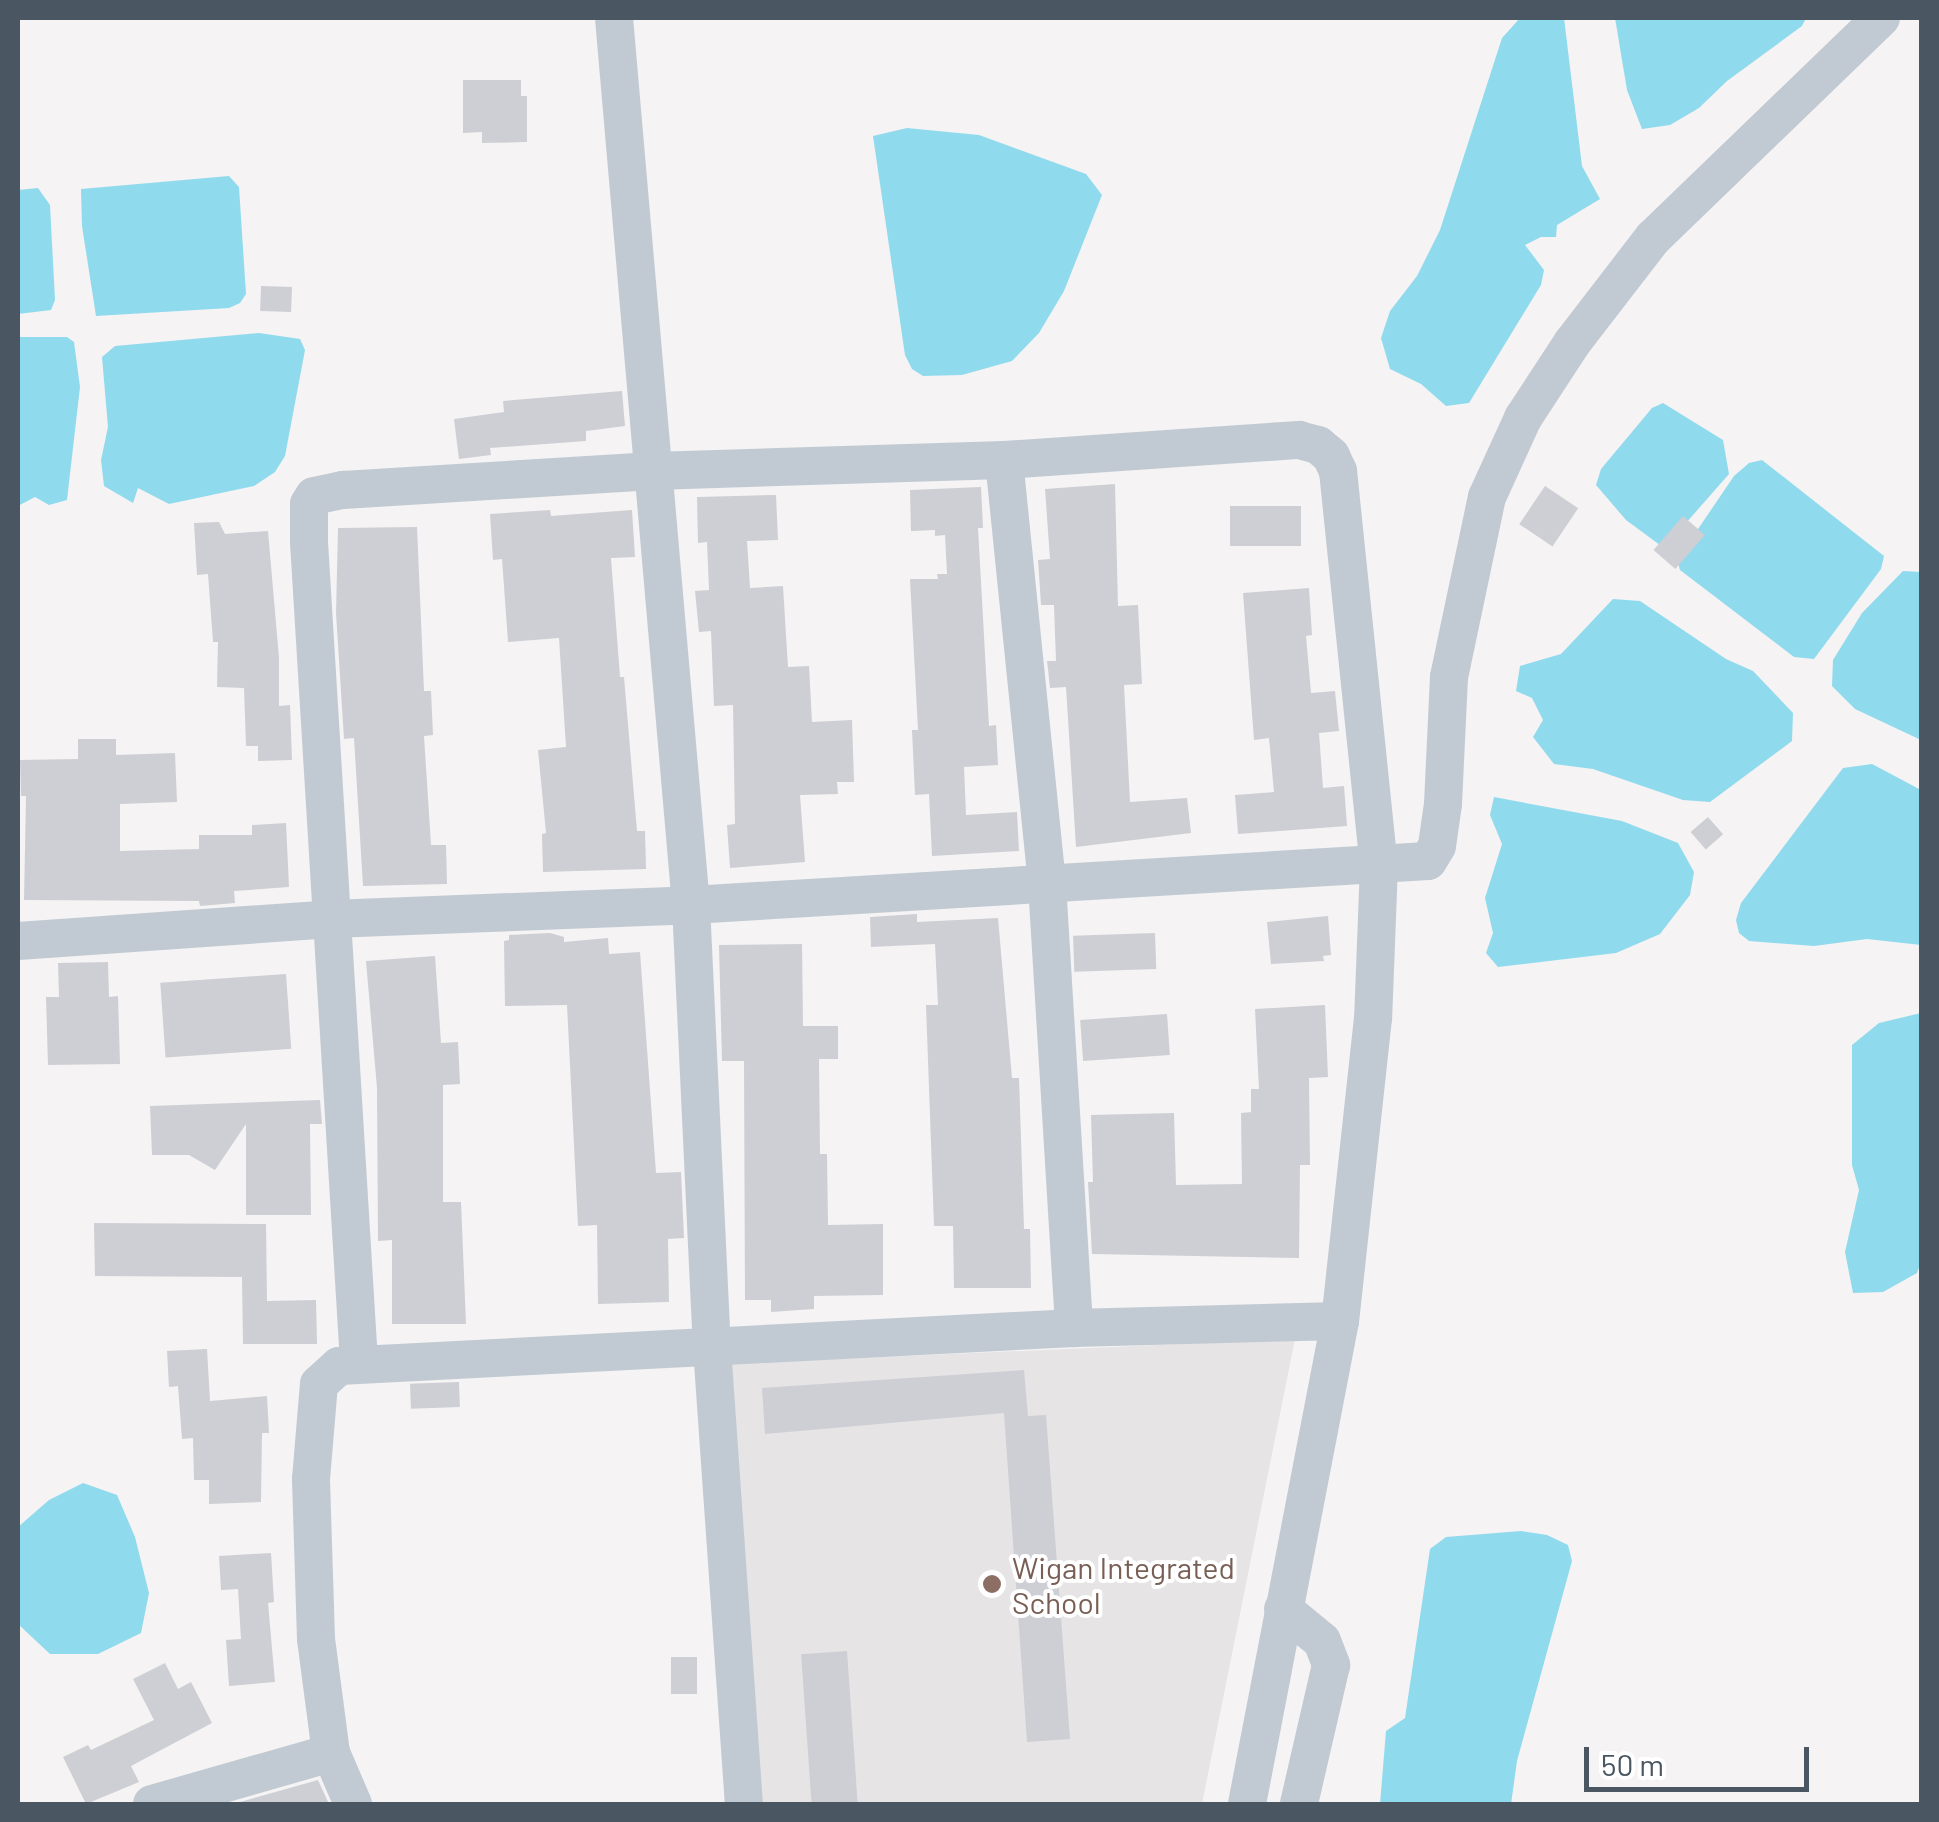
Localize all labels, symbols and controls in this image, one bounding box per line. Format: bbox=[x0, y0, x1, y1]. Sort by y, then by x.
place label: Wigan Integrated School bbox=[1012, 1549, 1235, 1620]
marker: Wigan Integrated School bbox=[981, 1573, 1003, 1595]
scale bar bbox=[1589, 1727, 1814, 1789]
text: 50 m bbox=[1601, 1746, 1664, 1782]

